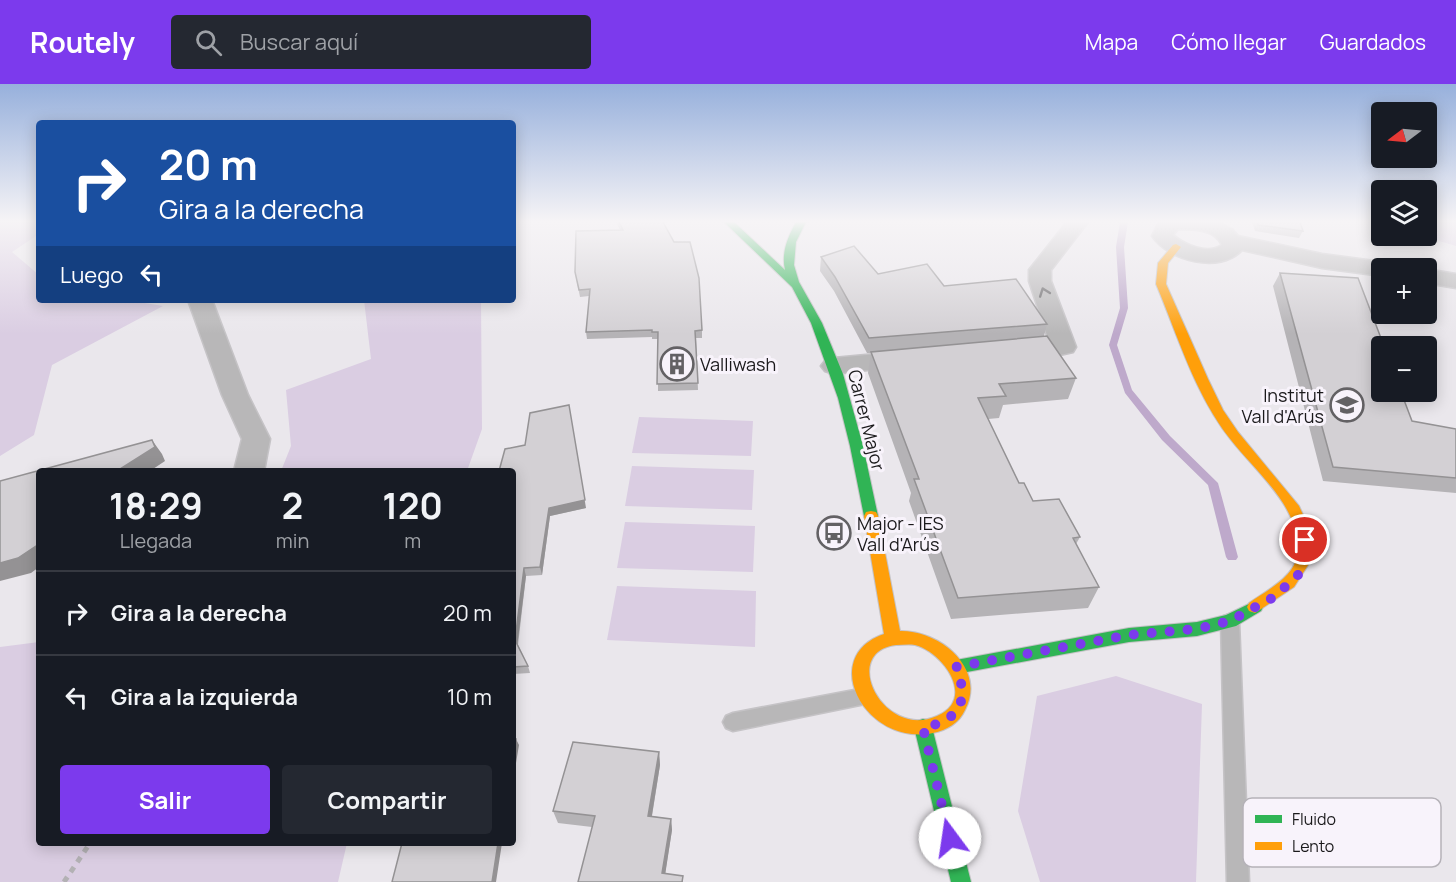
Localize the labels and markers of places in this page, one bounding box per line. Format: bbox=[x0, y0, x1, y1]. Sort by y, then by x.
building icon: Valliwash bbox=[659, 346, 695, 382]
place label: Valliwash bbox=[700, 352, 776, 376]
place label: Institut Vall d'Arús bbox=[1242, 383, 1324, 428]
school or university icon: Institut Vall d'Arús bbox=[1329, 387, 1365, 423]
place label: Major - IES Vall d'Arús bbox=[857, 511, 944, 556]
pin bbox=[1279, 514, 1330, 565]
bus stop icon: Major - IES Vall d'Arús bbox=[816, 515, 852, 551]

